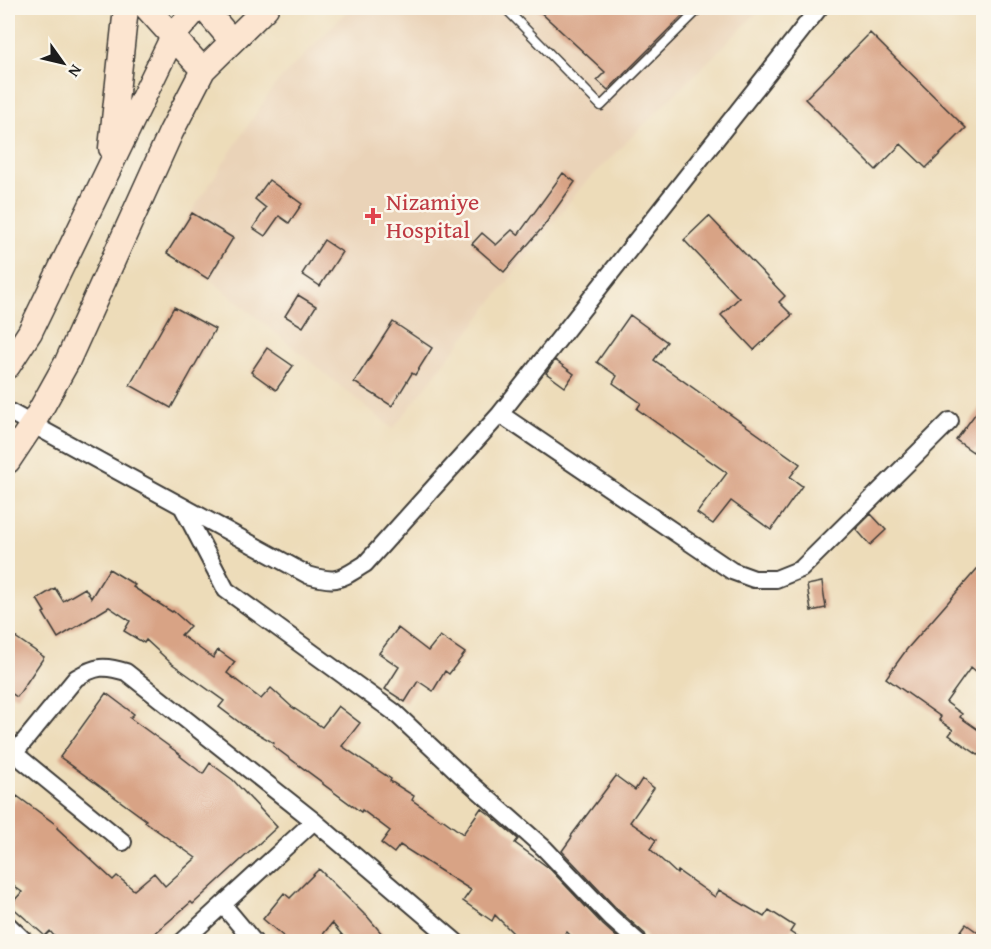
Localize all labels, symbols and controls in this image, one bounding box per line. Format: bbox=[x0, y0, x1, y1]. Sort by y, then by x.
north arrow bbox=[33, 33, 93, 93]
text: N bbox=[62, 60, 88, 83]
place label: Nizamiye Hospital bbox=[386, 184, 479, 247]
marker: Nizamiye Hospital bbox=[364, 207, 382, 225]

